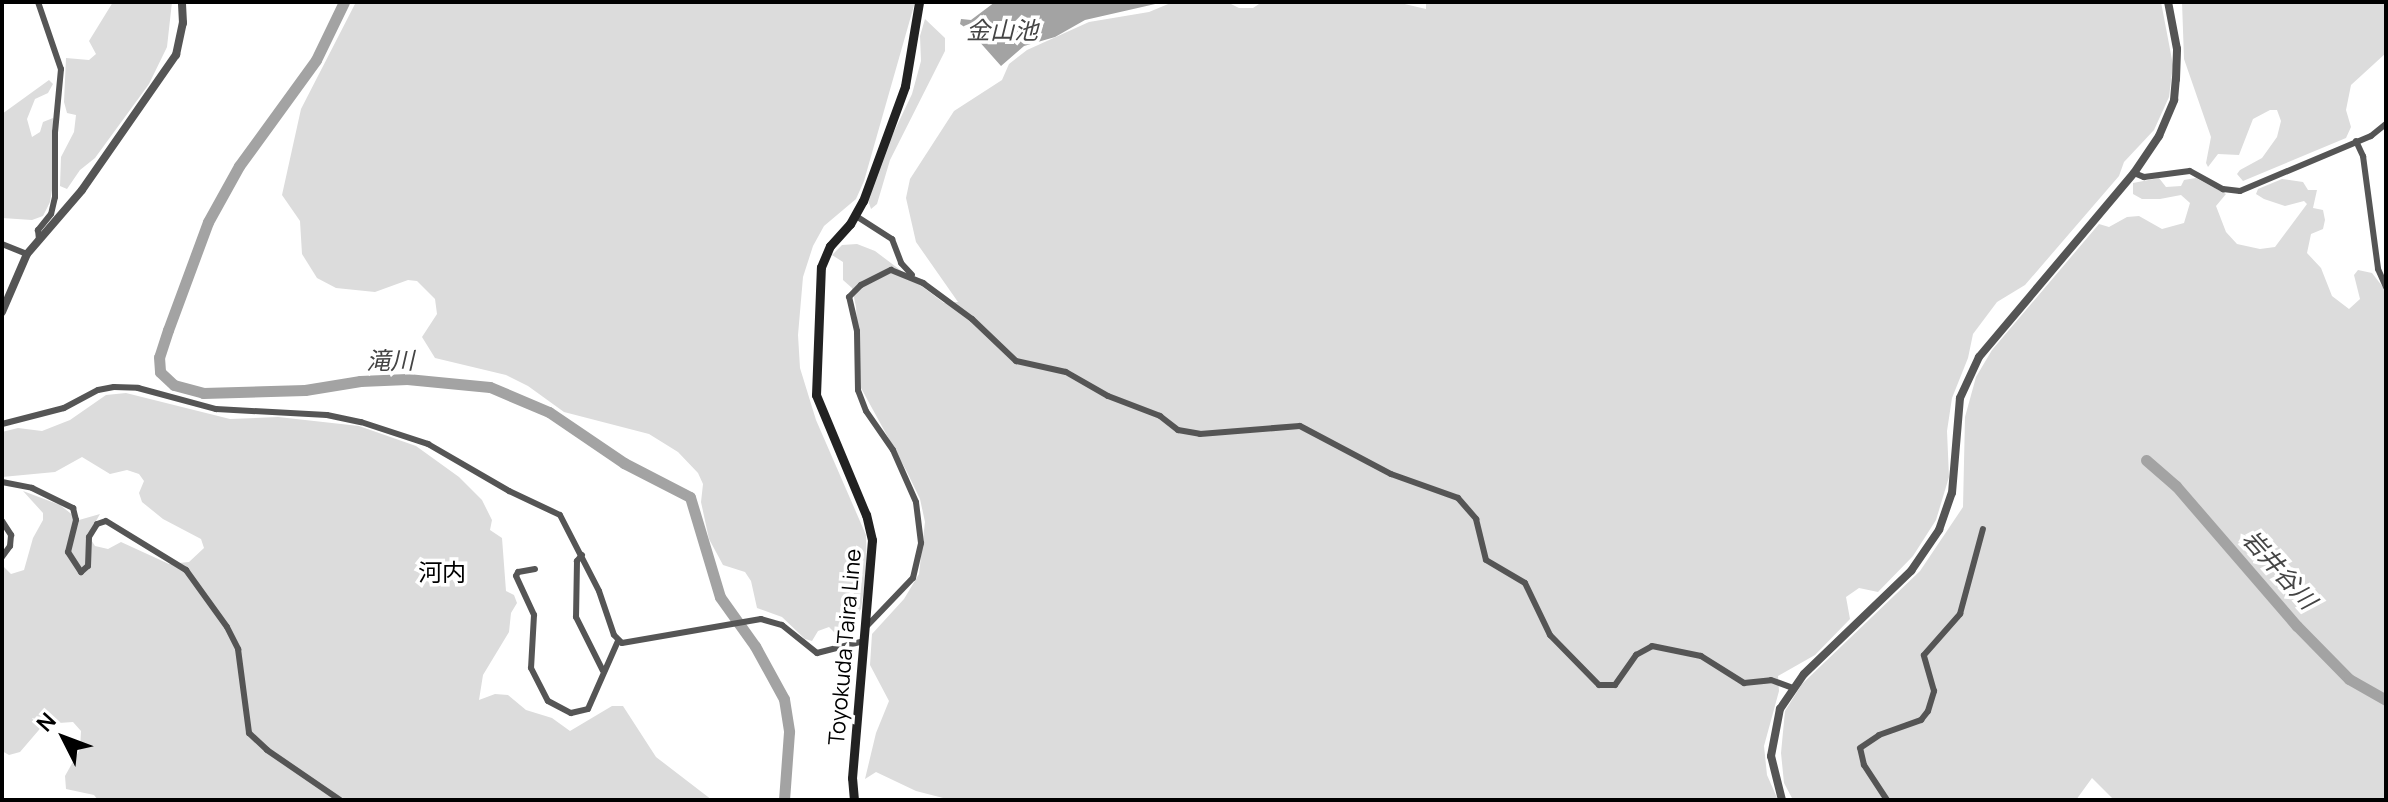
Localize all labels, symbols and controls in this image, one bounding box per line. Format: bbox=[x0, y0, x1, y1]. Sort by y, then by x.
water label: 金山池 bbox=[966, 16, 1038, 44]
water label: 滝川 bbox=[366, 345, 414, 375]
water label: 岩井谷川 bbox=[2237, 524, 2323, 614]
street label: Toyokuda Taira Line bbox=[823, 548, 867, 746]
district label: 河内 bbox=[418, 558, 466, 586]
north arrow bbox=[24, 698, 104, 778]
text: N bbox=[30, 706, 63, 738]

